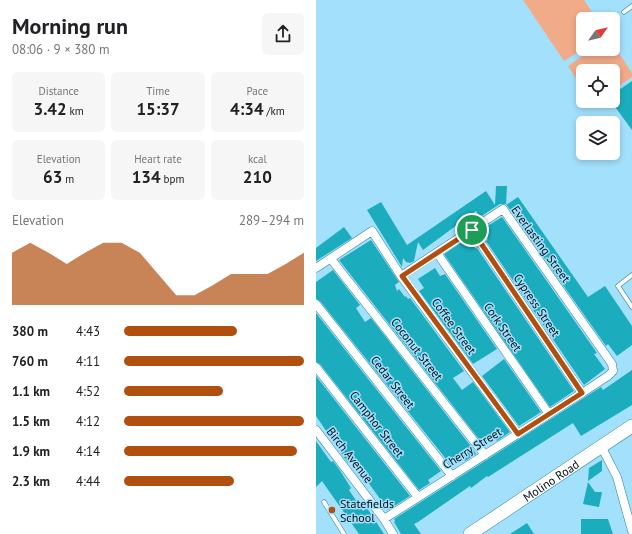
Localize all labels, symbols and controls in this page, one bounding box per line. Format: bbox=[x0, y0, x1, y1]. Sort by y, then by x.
text: Morning run bbox=[12, 12, 128, 40]
north arrow bbox=[576, 12, 620, 56]
map controls bbox=[576, 12, 620, 160]
button: share bbox=[262, 13, 304, 55]
text: 08:06 · 9 × 380 m bbox=[12, 41, 109, 58]
button: locate bbox=[576, 64, 620, 108]
text: Distance bbox=[39, 84, 79, 98]
text: Time bbox=[146, 84, 170, 98]
text: Pace bbox=[247, 84, 268, 98]
text: 3.42 bbox=[34, 98, 67, 120]
text: 15:37 bbox=[136, 98, 180, 120]
text: 4:34 bbox=[230, 98, 264, 120]
text: km bbox=[67, 104, 84, 118]
text: /km bbox=[264, 104, 285, 118]
button: layers bbox=[576, 116, 620, 160]
text: Elevation bbox=[37, 152, 81, 166]
text: Heart rate bbox=[134, 152, 182, 166]
text: kcal bbox=[248, 152, 267, 166]
text: 63 bbox=[43, 166, 62, 188]
text: 134 bbox=[132, 166, 161, 188]
text: 210 bbox=[243, 166, 272, 188]
text: m bbox=[62, 172, 74, 186]
text: bpm bbox=[161, 172, 184, 186]
street label: Everlasting Street bbox=[508, 203, 574, 285]
text: Elevation bbox=[12, 212, 64, 229]
text: 289–294 m bbox=[239, 212, 304, 229]
pin bbox=[455, 213, 489, 247]
icon: arrive bbox=[461, 219, 483, 241]
street label: Cypress Street bbox=[510, 271, 564, 339]
street label: Coffee Street bbox=[428, 295, 480, 357]
street label: Cork Street bbox=[481, 300, 525, 354]
street label: Coconut Street bbox=[388, 315, 446, 383]
text: 380 m bbox=[12, 323, 48, 340]
text: 4:43 bbox=[76, 323, 100, 340]
text: 760 m bbox=[12, 353, 48, 370]
text: 4:11 bbox=[76, 353, 100, 370]
street label: Cedar Street bbox=[368, 353, 418, 411]
text: 1.1 km bbox=[12, 383, 50, 400]
text: 4:52 bbox=[76, 383, 100, 400]
street label: Camphor Street bbox=[347, 388, 407, 460]
text: 1.5 km bbox=[12, 413, 50, 430]
text: 4:12 bbox=[76, 413, 100, 430]
street label: Birch Avenue bbox=[324, 424, 376, 486]
street label: Cherry Street bbox=[440, 424, 504, 472]
text: 1.9 km bbox=[12, 443, 50, 460]
text: 4:14 bbox=[76, 443, 100, 460]
street label: Molino Road bbox=[520, 456, 582, 504]
text: 2.3 km bbox=[12, 473, 50, 490]
text: 4:44 bbox=[76, 473, 100, 490]
place label: Statefields School bbox=[340, 496, 394, 525]
marker: Statefields School bbox=[327, 505, 337, 515]

